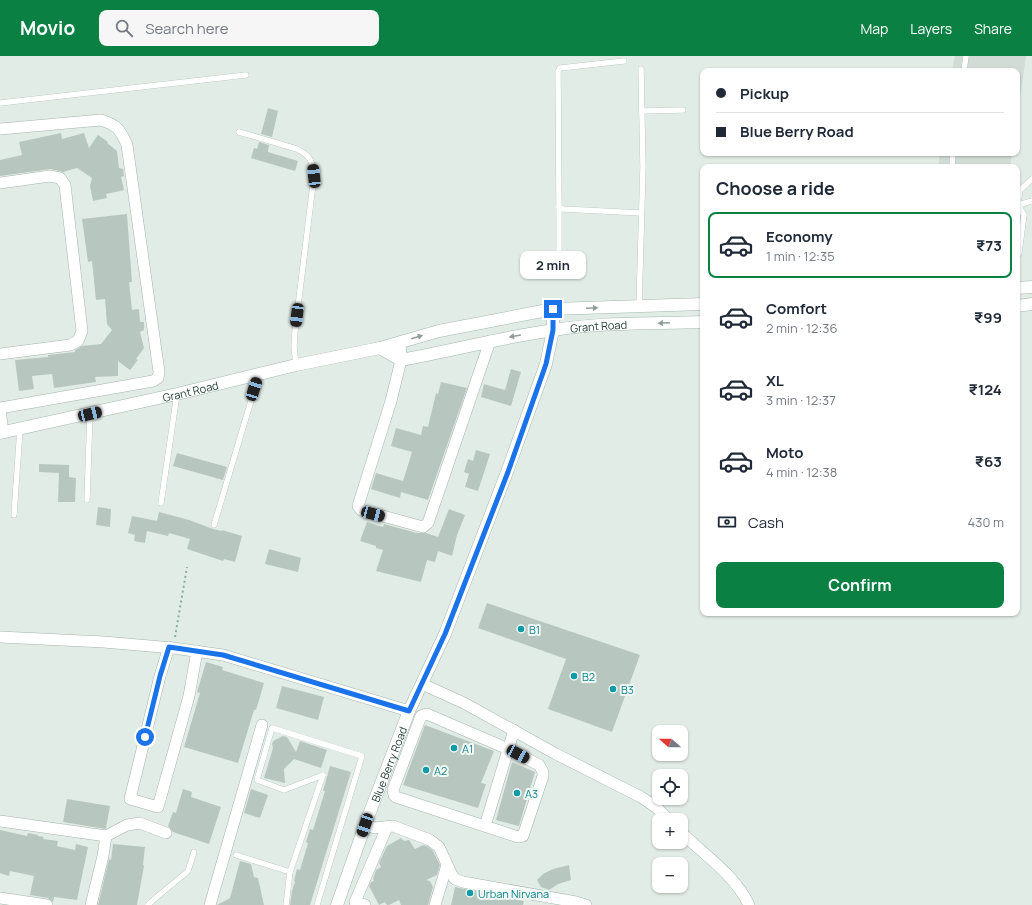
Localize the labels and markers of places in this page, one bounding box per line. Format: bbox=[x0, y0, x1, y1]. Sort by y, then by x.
place label: B1 bbox=[529, 622, 540, 637]
marker: B1 bbox=[516, 624, 526, 634]
place label: B2 bbox=[582, 669, 595, 684]
marker: B2 bbox=[569, 671, 579, 681]
place label: B3 bbox=[621, 682, 634, 697]
marker: B3 bbox=[608, 684, 618, 694]
place label: A1 bbox=[462, 741, 473, 756]
marker: A1 bbox=[449, 743, 459, 753]
place label: A2 bbox=[434, 763, 447, 778]
marker: A2 bbox=[421, 765, 431, 775]
place label: A3 bbox=[525, 786, 538, 801]
marker: A3 bbox=[512, 788, 522, 798]
place label: Urban Nirvana bbox=[478, 886, 549, 901]
marker: Urban Nirvana bbox=[465, 888, 475, 898]

